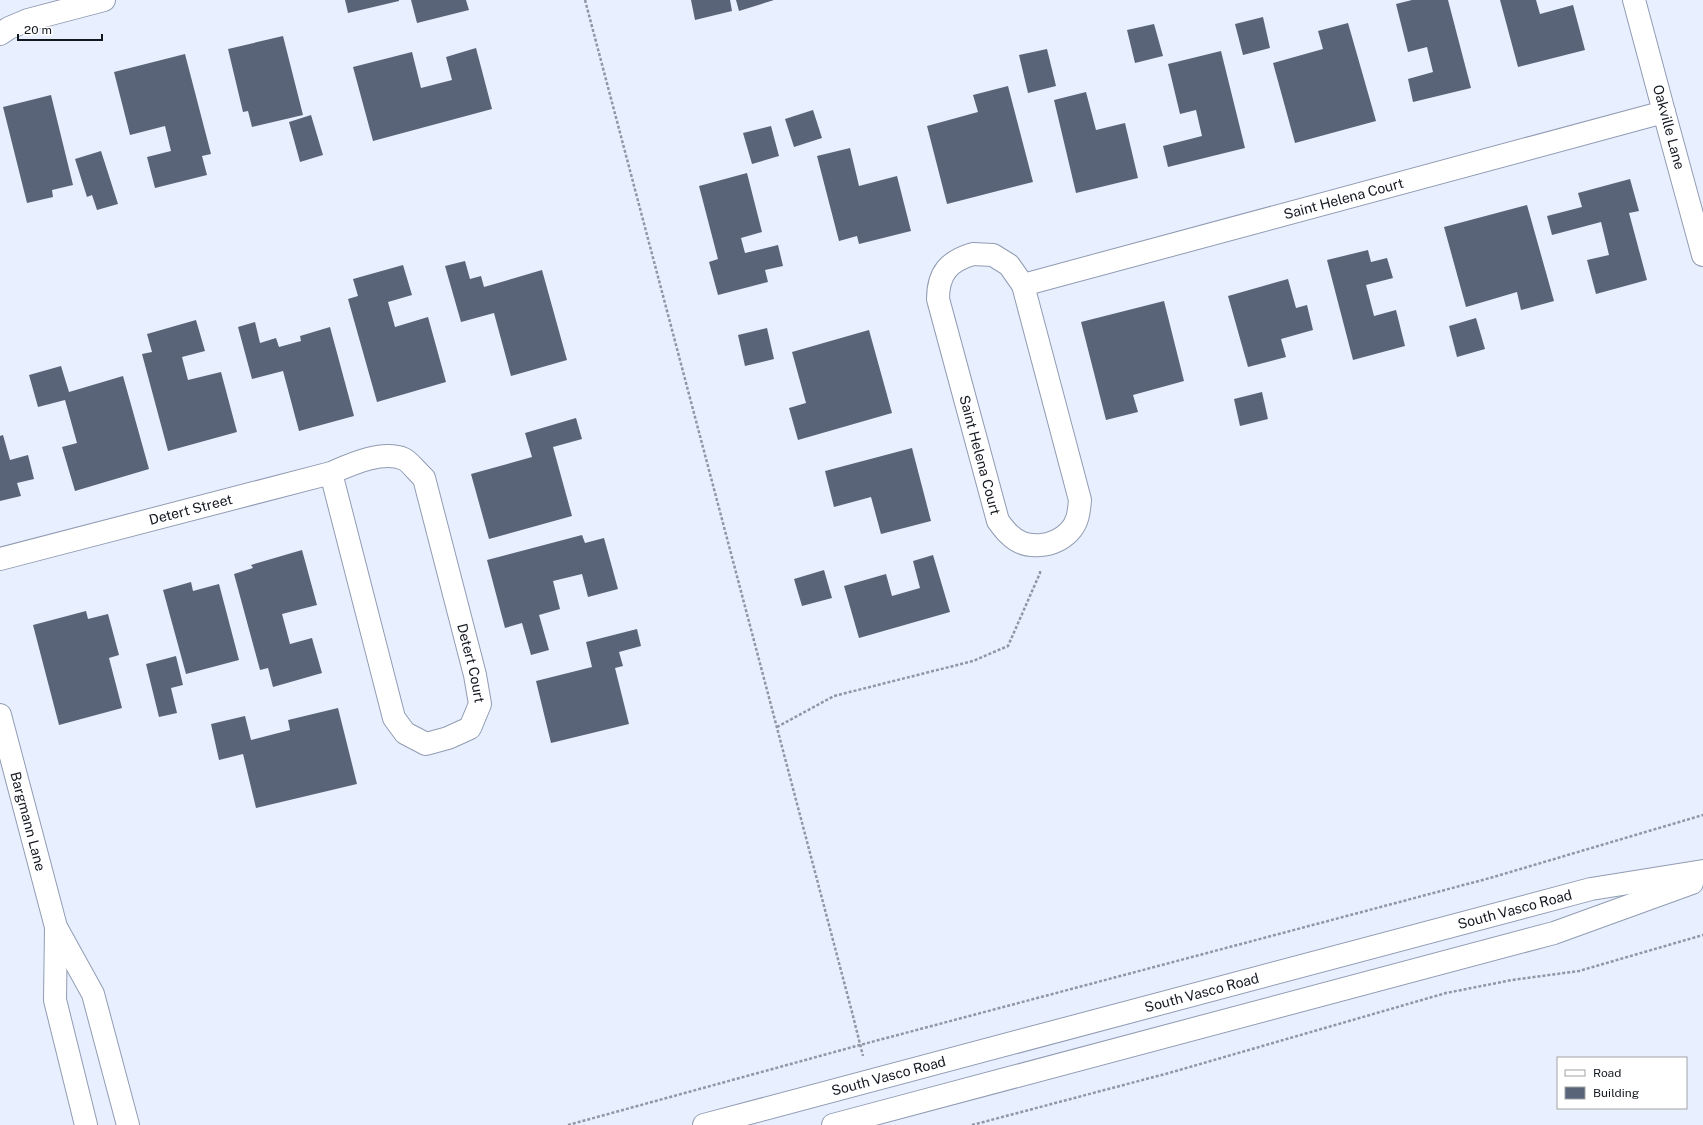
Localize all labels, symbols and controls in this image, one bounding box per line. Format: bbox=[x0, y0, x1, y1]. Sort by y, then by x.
scale bar bbox=[18, 16, 102, 42]
text: 20 m bbox=[24, 23, 52, 37]
street label: Oakville Lane bbox=[1650, 83, 1688, 171]
street label: Saint Helena Court bbox=[1282, 175, 1405, 222]
street label: Saint Helena Court bbox=[956, 393, 1004, 517]
street label: Detert Street bbox=[147, 491, 234, 528]
street label: Detert Court bbox=[454, 622, 488, 704]
street label: Bargmann Lane bbox=[7, 770, 49, 873]
street label: South Vasco Road bbox=[1456, 886, 1574, 932]
street label: South Vasco Road bbox=[1143, 970, 1261, 1015]
street label: South Vasco Road bbox=[830, 1053, 947, 1099]
legend bbox=[1557, 1057, 1687, 1109]
text: Road bbox=[1593, 1066, 1621, 1080]
text: Building bbox=[1593, 1086, 1639, 1100]

